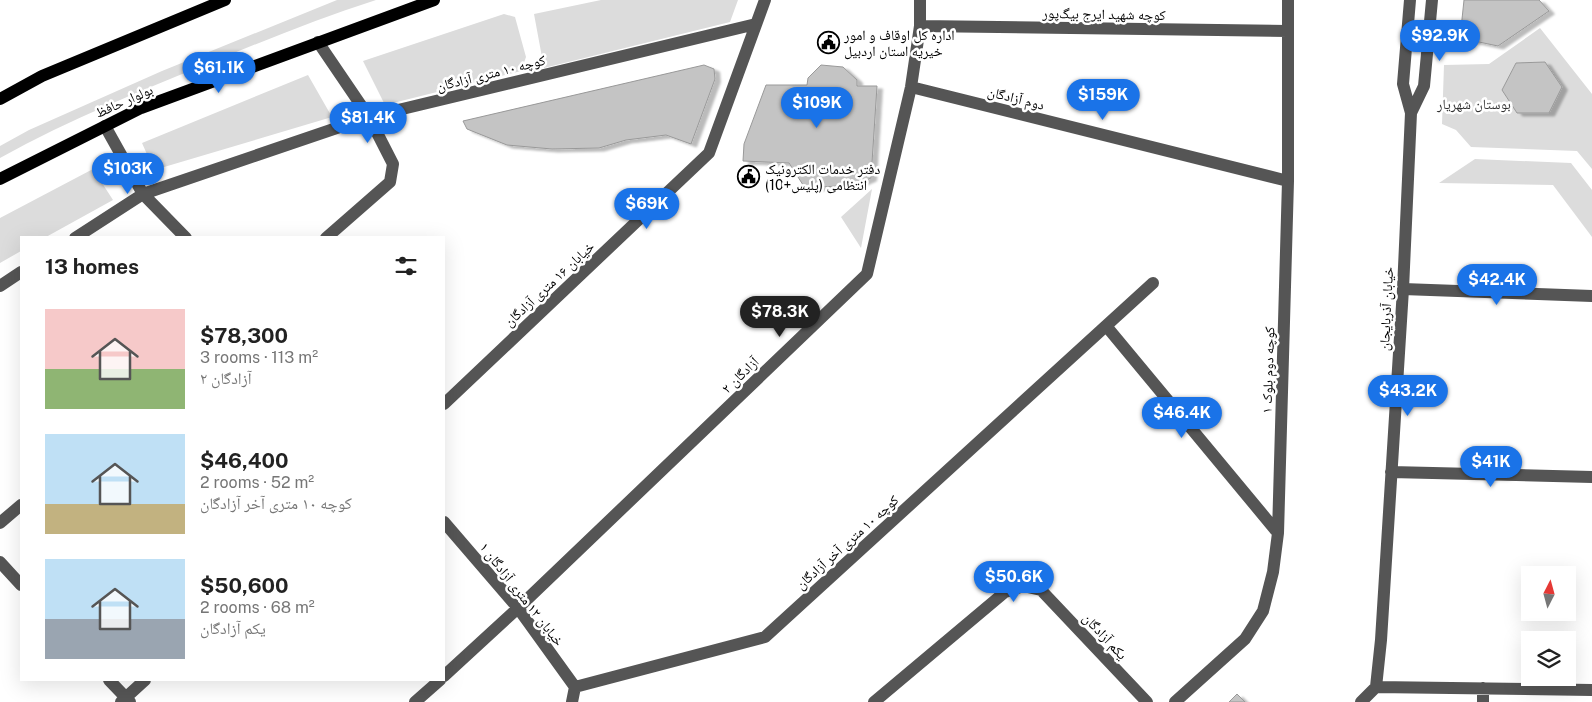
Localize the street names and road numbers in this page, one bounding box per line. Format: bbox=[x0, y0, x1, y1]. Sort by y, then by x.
street label: کوچه شهید ایرج بیگ‌پور bbox=[1041, 5, 1166, 25]
street label: کوچه ۱۰ متری آزادگان bbox=[435, 52, 547, 95]
street label: بولوار حافظ bbox=[93, 81, 156, 122]
street label: دوم آزادگان bbox=[985, 83, 1046, 115]
street label: خیابان ۱۶ متری آزادگان bbox=[501, 238, 598, 330]
street label: خیابان آذربایجان bbox=[1376, 266, 1397, 352]
street label: کوچه دوم بلوک ۱ bbox=[1258, 326, 1280, 414]
street label: آزادگان ۲ bbox=[718, 353, 763, 397]
street label: کوچه ۱۰ متری آخر آزادگان bbox=[792, 491, 903, 593]
street label: خیابان ۱۲ متری آزادگان ۱ bbox=[476, 539, 567, 650]
street label: یکم آزادگان bbox=[1078, 610, 1131, 664]

